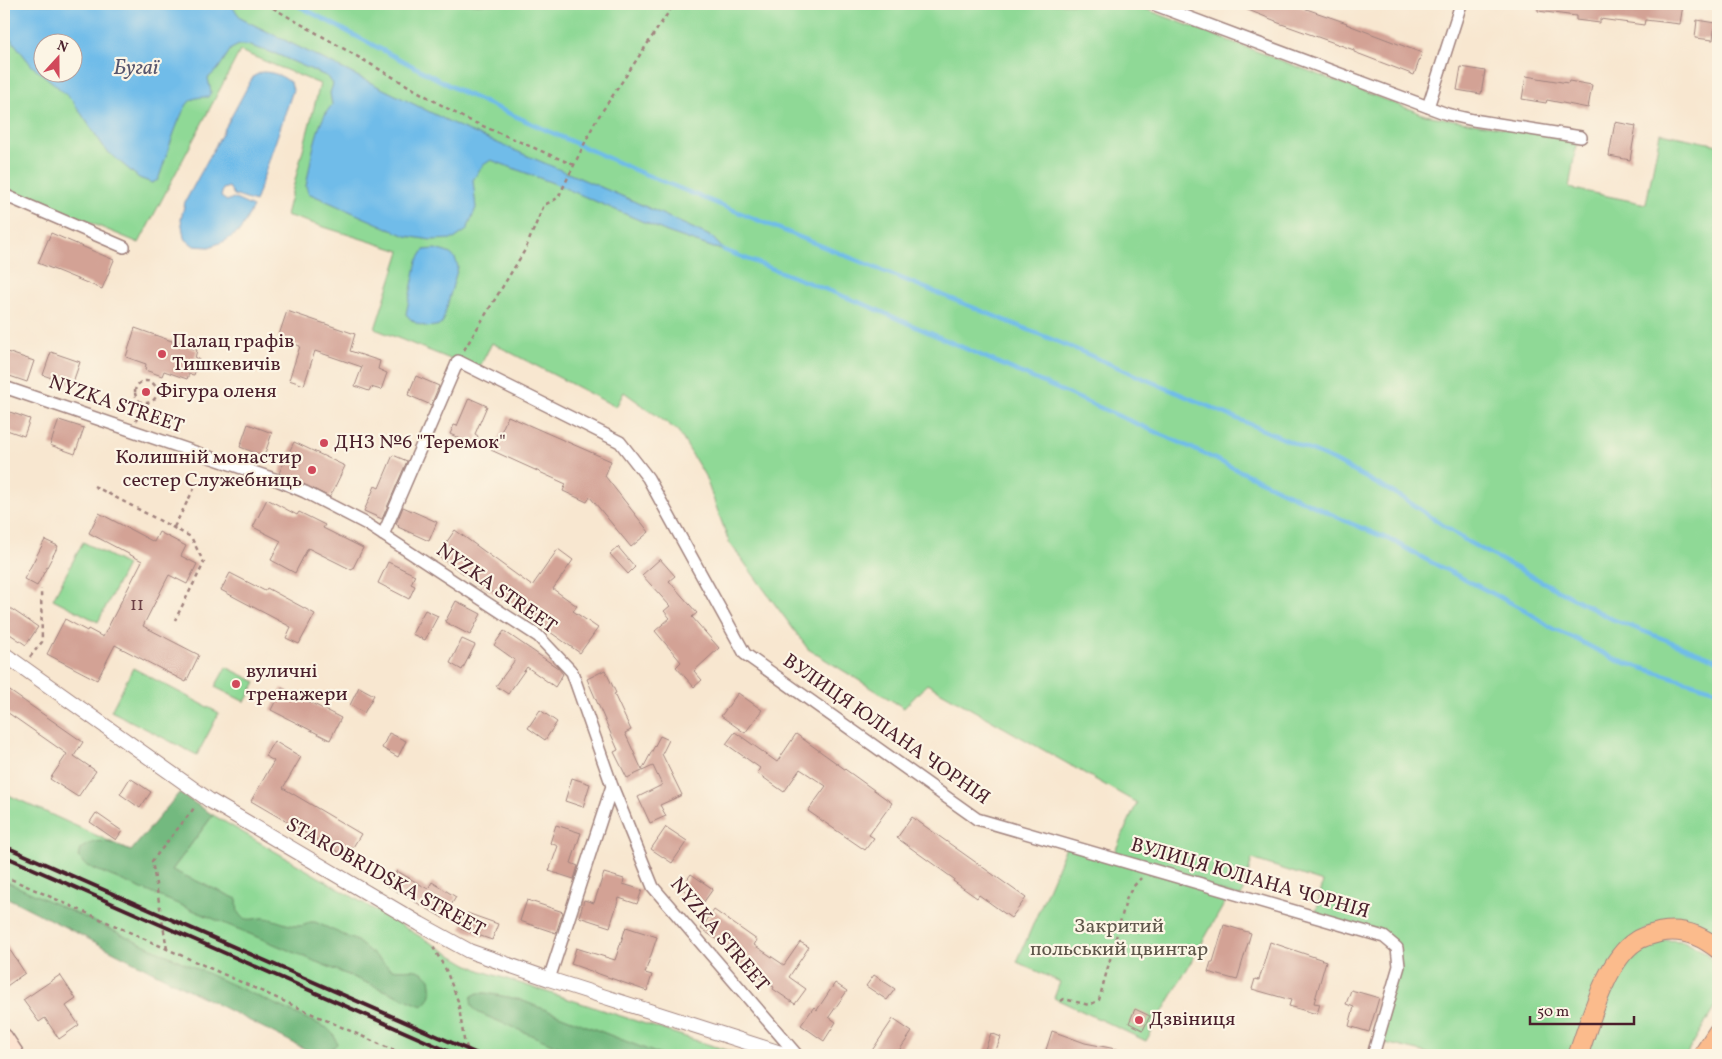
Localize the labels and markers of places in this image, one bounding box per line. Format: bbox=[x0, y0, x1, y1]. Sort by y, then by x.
place label: Палац графів Тишкевичів bbox=[172, 328, 294, 379]
marker: Палац графів Тишкевичів bbox=[156, 348, 168, 360]
place label: Фігура оленя bbox=[156, 378, 277, 406]
marker: Фігура оленя bbox=[140, 386, 152, 398]
place label: ДНЗ №6 "Теремок" bbox=[334, 429, 506, 457]
marker: ДНЗ №6 "Теремок" bbox=[318, 437, 330, 449]
place label: Колишній монастир сестер Служебниць bbox=[115, 444, 302, 495]
marker: Колишній монастир сестер Служебниць bbox=[306, 464, 318, 476]
place label: вуличні тренажери bbox=[246, 658, 348, 709]
marker: вуличні тренажери bbox=[230, 678, 242, 690]
place label: Дзвіниця bbox=[1149, 1006, 1236, 1034]
marker: Дзвіниця bbox=[1133, 1014, 1145, 1026]

